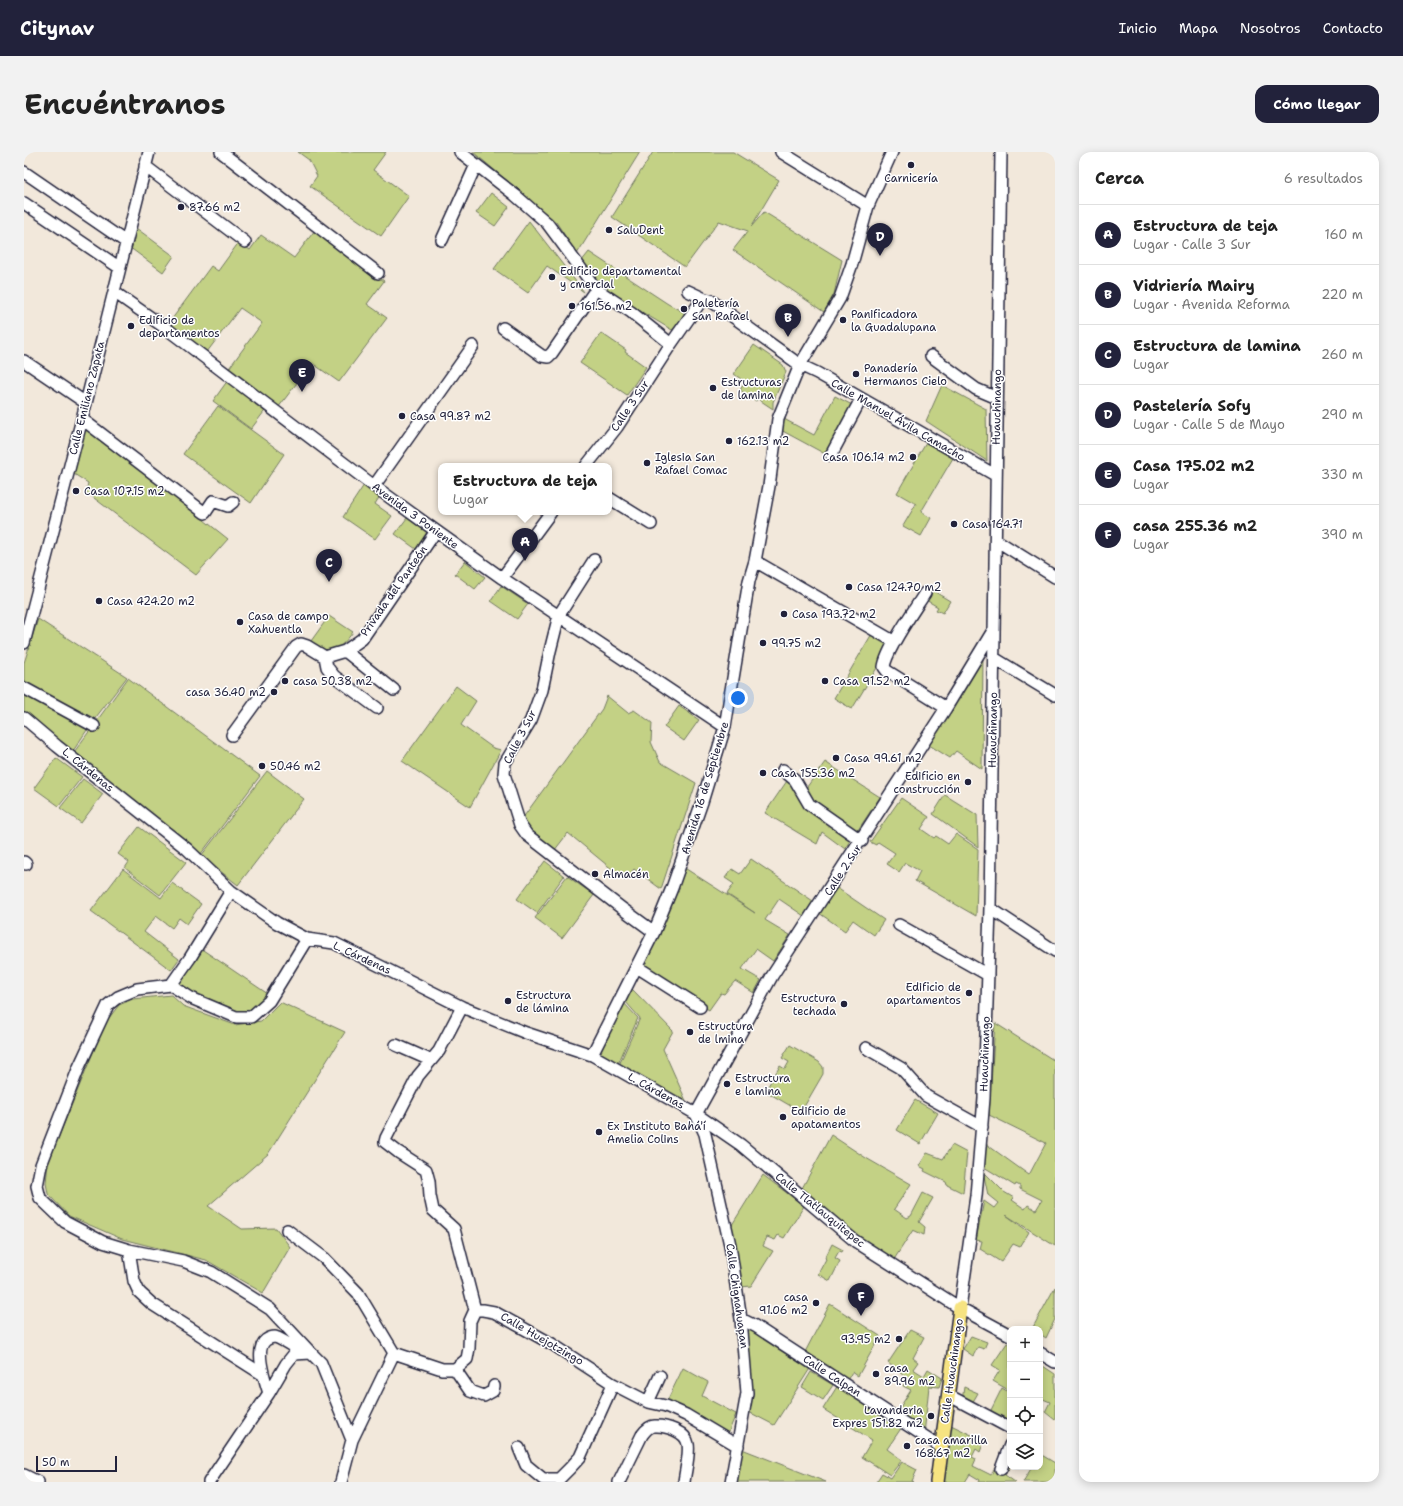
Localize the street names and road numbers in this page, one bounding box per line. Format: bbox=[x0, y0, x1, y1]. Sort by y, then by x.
street label: Calle Emiliano Zapata bbox=[66, 339, 108, 456]
street label: Huauchinango bbox=[989, 369, 1005, 445]
street label: Calle Manuel Ávila Camacho bbox=[828, 375, 968, 465]
street label: Calle 3 Sur bbox=[607, 377, 653, 435]
street label: Avenida 3 Poniente bbox=[369, 479, 461, 553]
street label: Privada del Panteón bbox=[357, 543, 431, 639]
street label: Huauchinango bbox=[985, 692, 1001, 768]
street label: Calle 3 Sur bbox=[500, 707, 540, 767]
street label: Avenida 16 de Septiembre bbox=[678, 720, 732, 856]
street label: L. Cárdenas bbox=[59, 744, 117, 796]
street label: Calle 2 Sur bbox=[821, 841, 865, 899]
street label: L. Cárdenas bbox=[330, 938, 394, 978]
street label: Huauchinango bbox=[976, 1016, 994, 1092]
street label: L. Cárdenas bbox=[625, 1069, 687, 1113]
street label: Calle Tlatlauquitepec bbox=[772, 1169, 868, 1251]
street label: Calle Chignahuapan bbox=[722, 1243, 752, 1350]
street label: Calle Huejotzingo bbox=[498, 1309, 587, 1369]
street label: Calle Huauchinango bbox=[937, 1317, 967, 1424]
street label: Calle Calpan bbox=[800, 1352, 864, 1401]

